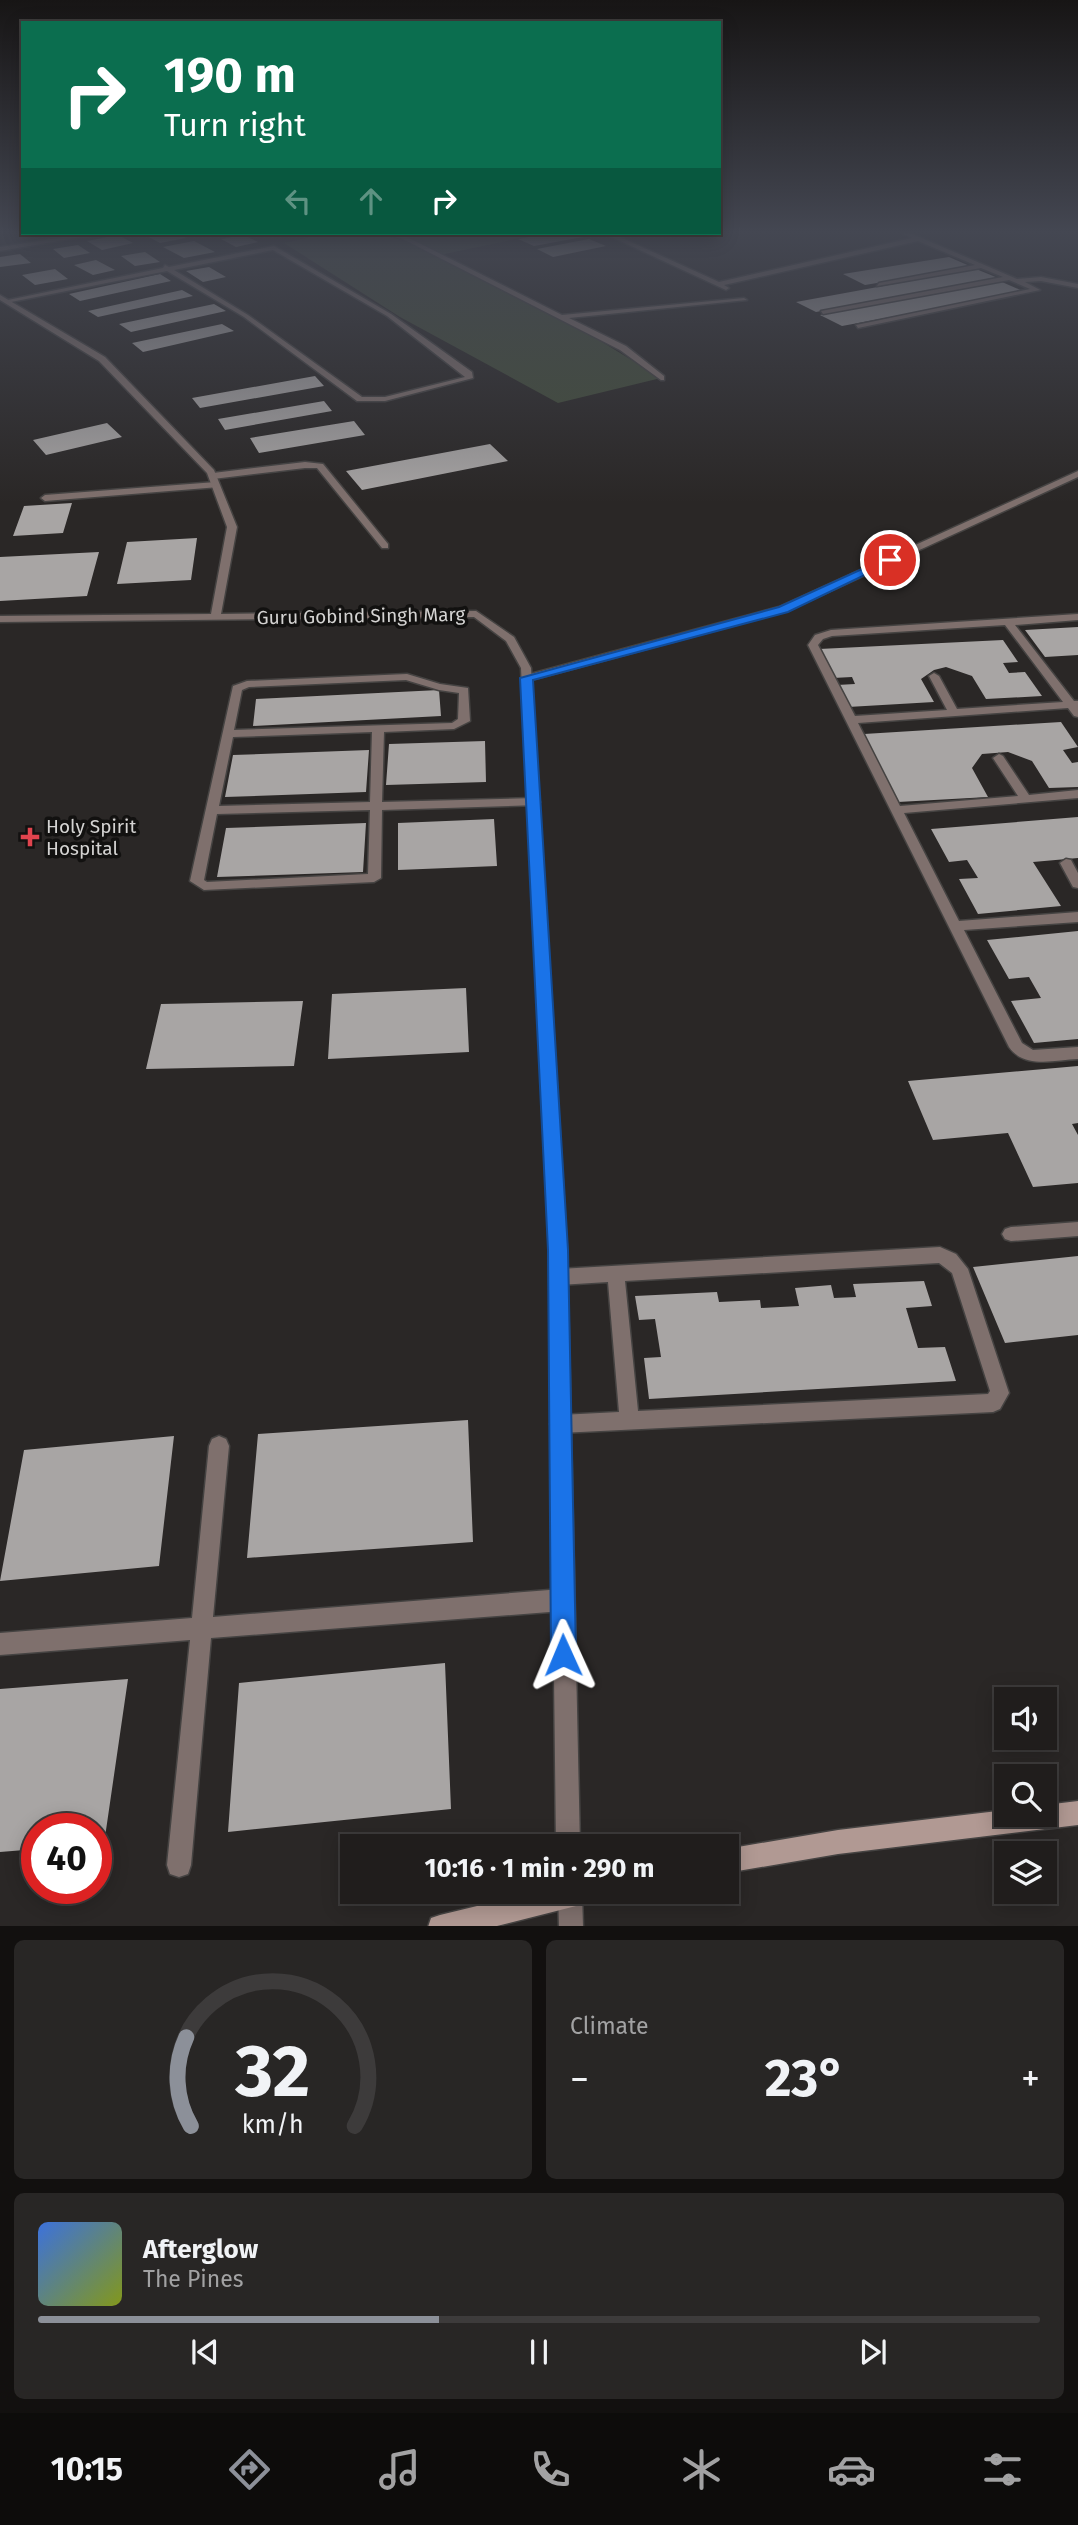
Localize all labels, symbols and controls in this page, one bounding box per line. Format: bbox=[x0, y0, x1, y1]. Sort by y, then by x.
text: 190 m bbox=[164, 46, 296, 105]
icon: right bbox=[49, 49, 140, 140]
text: Turn right bbox=[164, 106, 306, 144]
icon: left bbox=[279, 182, 317, 220]
icon: ahead bbox=[352, 182, 390, 220]
icon: right bbox=[425, 182, 463, 220]
pin bbox=[860, 530, 920, 590]
icon: arrive bbox=[871, 541, 909, 579]
street label: Guru Gobind Singh Marg bbox=[256, 603, 466, 629]
place label: Holy Spirit Hospital bbox=[46, 815, 136, 860]
marker: Holy Spirit Hospital bbox=[20, 827, 40, 847]
position arrow bbox=[526, 1618, 600, 1692]
map controls bbox=[994, 1687, 1057, 1904]
button: sound bbox=[994, 1687, 1057, 1750]
button: search bbox=[994, 1764, 1057, 1827]
speed limit sign: 40 bbox=[21, 1813, 112, 1904]
button: layers bbox=[994, 1841, 1057, 1904]
text: 10:16 · 1 min · 290 m bbox=[424, 1853, 655, 1884]
text: Climate bbox=[570, 2012, 649, 2040]
text: 32 bbox=[235, 2028, 310, 2115]
text: 23° bbox=[765, 2047, 845, 2110]
text: − bbox=[570, 2056, 589, 2102]
text: + bbox=[1021, 2056, 1040, 2102]
text: km/h bbox=[242, 2109, 304, 2139]
text: Afterglow bbox=[143, 2234, 258, 2265]
text: The Pines bbox=[143, 2265, 244, 2293]
icon: previous bbox=[186, 2333, 224, 2371]
icon: pause bbox=[520, 2333, 558, 2371]
icon: next bbox=[854, 2333, 892, 2371]
icon: directions bbox=[225, 2445, 274, 2494]
icon: music bbox=[375, 2445, 424, 2494]
icon: phone bbox=[526, 2445, 575, 2494]
icon: climate bbox=[677, 2445, 726, 2494]
icon: car bbox=[827, 2445, 876, 2494]
icon: filters bbox=[978, 2445, 1027, 2494]
text: 10:15 bbox=[51, 2450, 123, 2488]

